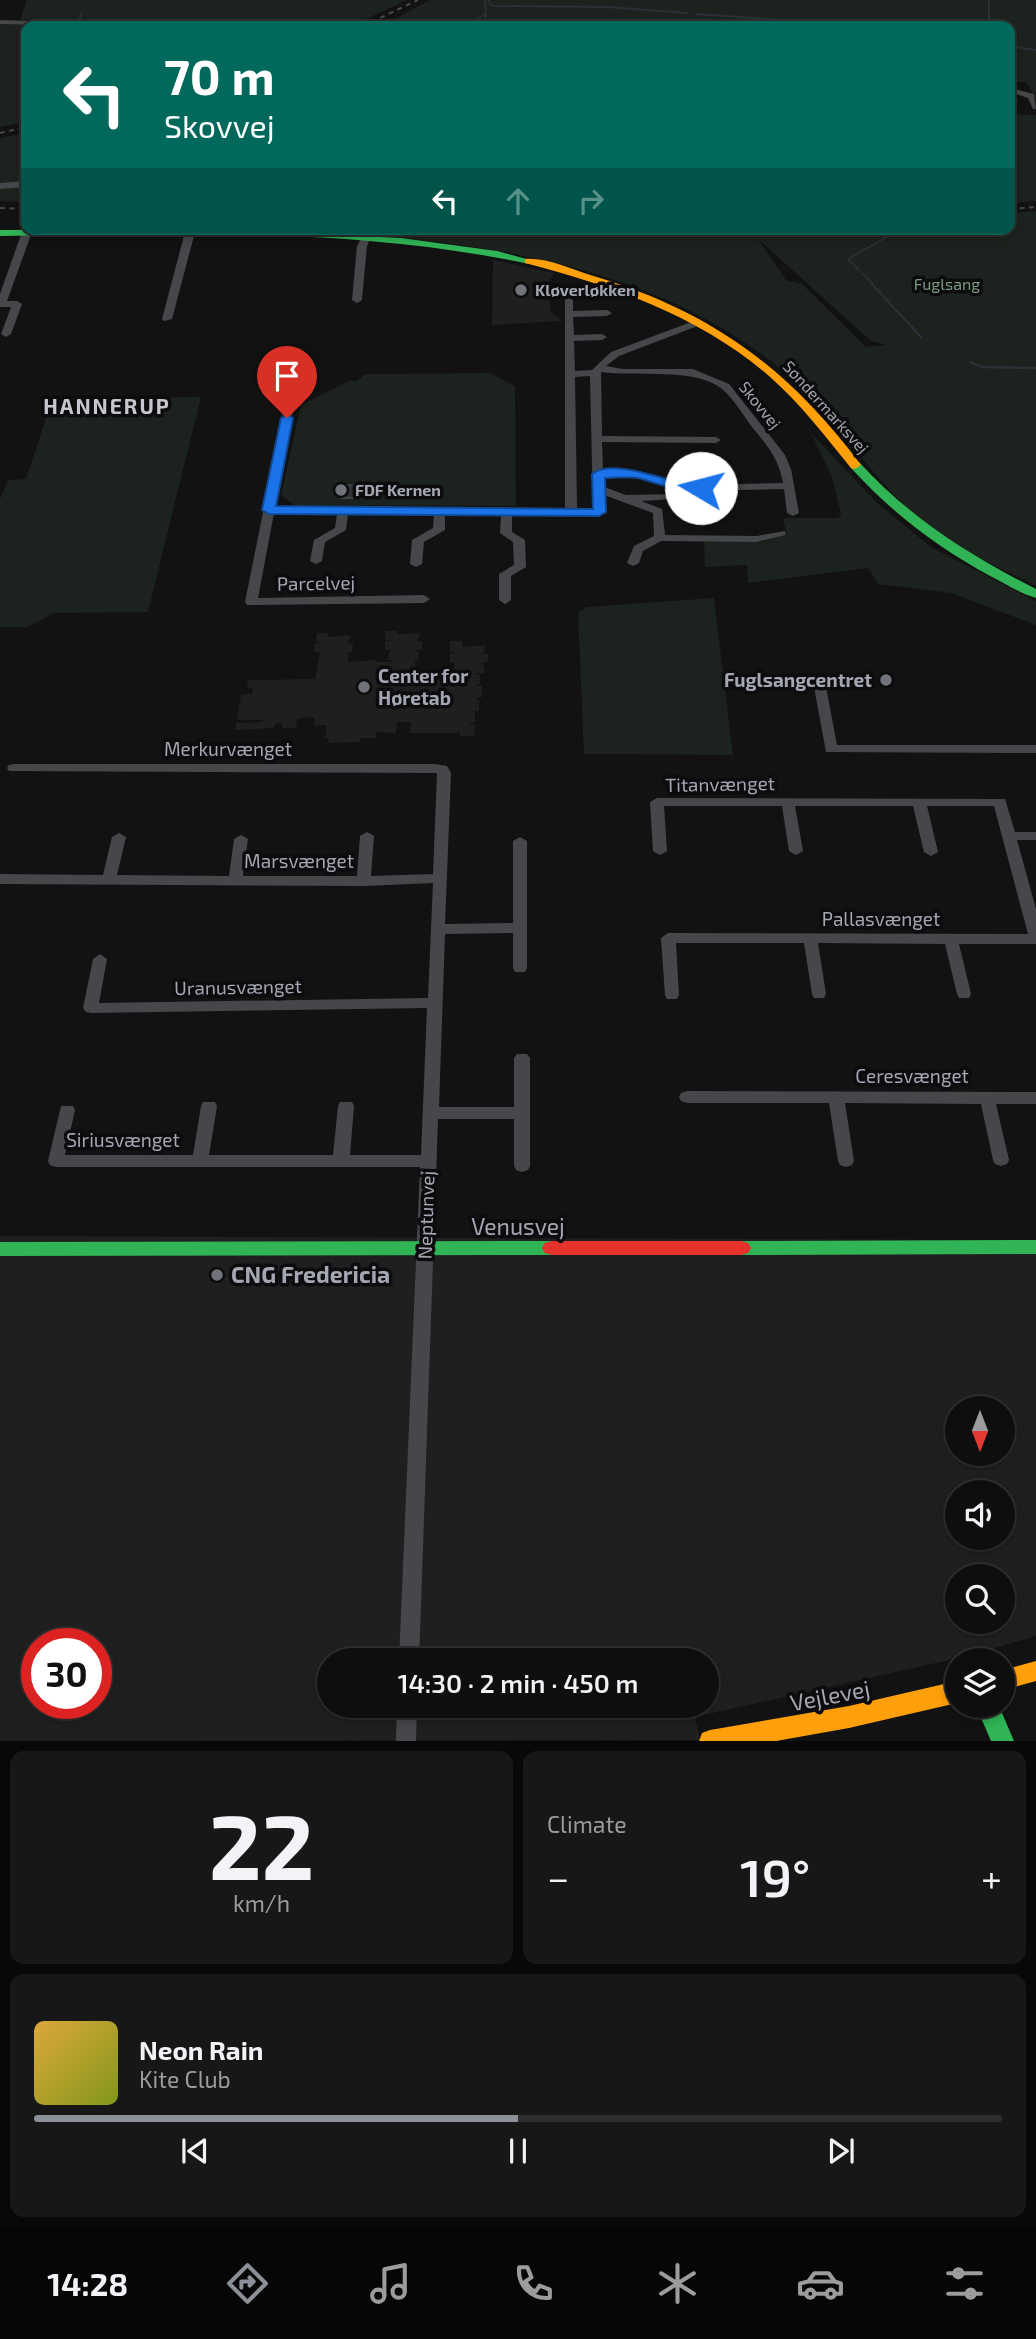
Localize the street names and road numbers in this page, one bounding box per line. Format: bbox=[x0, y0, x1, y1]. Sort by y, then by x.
street label: Søndermarksvej bbox=[779, 356, 873, 458]
street label: Skovvej bbox=[735, 377, 785, 433]
street label: Parcelvej bbox=[277, 570, 355, 595]
street label: Merkurvænget bbox=[164, 737, 292, 760]
street label: Titanvænget bbox=[665, 771, 775, 796]
street label: Marsvænget bbox=[244, 849, 354, 872]
street label: Pallasvænget bbox=[822, 907, 940, 930]
street label: Uranusvænget bbox=[174, 974, 302, 999]
street label: Ceresvænget bbox=[855, 1064, 969, 1087]
street label: Siriusvænget bbox=[66, 1128, 180, 1151]
street label: Neptunvej bbox=[412, 1170, 439, 1260]
street label: Venusvej bbox=[471, 1212, 565, 1240]
street label: Vejlevej bbox=[788, 1674, 872, 1716]

